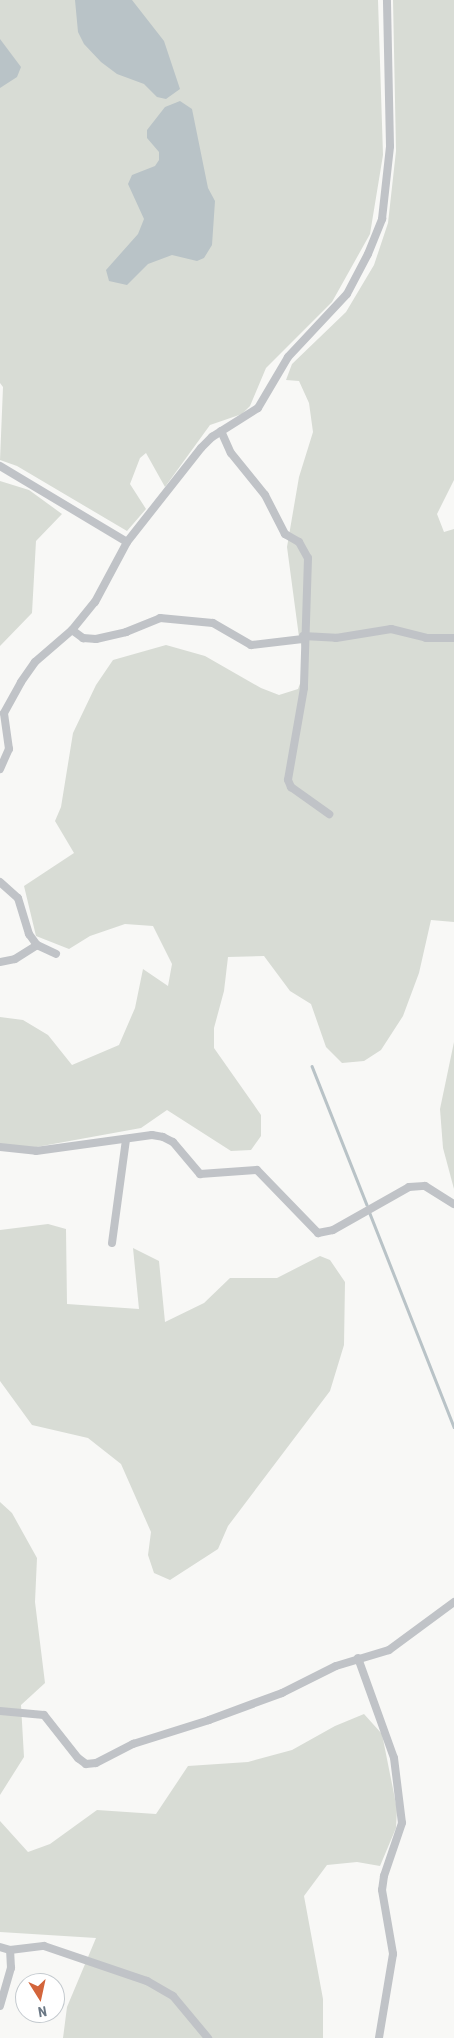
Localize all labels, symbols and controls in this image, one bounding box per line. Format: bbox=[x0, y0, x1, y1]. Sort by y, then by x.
north arrow bbox=[15, 1973, 65, 2023]
text: N bbox=[37, 2003, 48, 2020]

